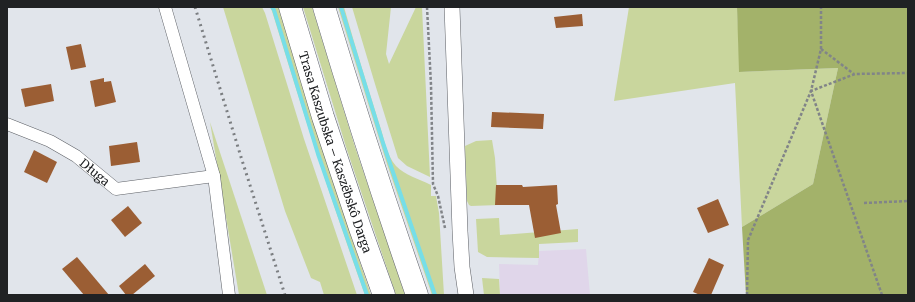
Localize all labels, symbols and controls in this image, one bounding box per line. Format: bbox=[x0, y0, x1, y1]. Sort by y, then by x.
street label: Trasa Kaszubska – Kaszëbskô Darga bbox=[296, 50, 376, 255]
street label: Długa bbox=[77, 155, 114, 189]

